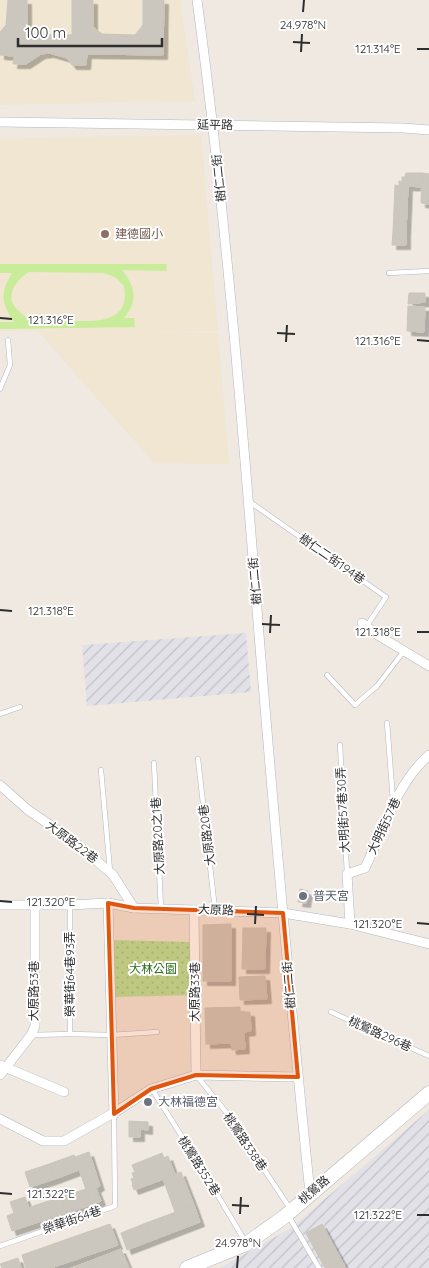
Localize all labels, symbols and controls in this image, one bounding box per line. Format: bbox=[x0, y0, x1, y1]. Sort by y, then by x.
scale bar bbox=[18, 15, 161, 47]
text: 24.978°N bbox=[280, 17, 326, 32]
text: 100 m bbox=[25, 23, 66, 42]
text: 121.314°E bbox=[355, 41, 401, 56]
street label: 延平路 bbox=[197, 117, 233, 132]
street label: 樹仁二街 bbox=[209, 153, 228, 203]
place label: 建德國小 bbox=[115, 226, 163, 241]
marker: 建德國小 bbox=[99, 228, 111, 240]
text: 121.316°E bbox=[28, 312, 74, 327]
text: 121.316°E bbox=[355, 333, 401, 348]
street label: 樹仁二街194巷 bbox=[296, 530, 368, 587]
street label: 樹仁二街 bbox=[245, 556, 264, 606]
text: 121.318°E bbox=[28, 603, 74, 618]
text: 121.318°E bbox=[355, 624, 401, 639]
street label: 大明街57巷30弄 bbox=[333, 767, 352, 853]
street label: 大明街57巷 bbox=[364, 795, 403, 856]
street label: 大原路20之1巷 bbox=[148, 797, 167, 875]
street label: 大原路20巷 bbox=[195, 803, 218, 867]
street label: 大原路22巷 bbox=[43, 817, 101, 866]
place label: 普天宮 bbox=[313, 888, 349, 903]
marker: 普天宮 bbox=[297, 890, 309, 902]
text: 121.320°E bbox=[27, 894, 75, 909]
street label: 大原路 bbox=[198, 901, 234, 918]
text: 121.320°E bbox=[354, 916, 402, 931]
street label: 榮華街64巷93弄 bbox=[62, 931, 77, 1017]
street label: 樹仁二街 bbox=[279, 960, 298, 1010]
street label: 大原路53巷 bbox=[26, 961, 41, 1021]
park label: 大林公園 bbox=[129, 961, 177, 976]
street label: 大原路33巷 bbox=[187, 962, 202, 1022]
street label: 桃鶯路296巷 bbox=[346, 1013, 414, 1054]
place label: 大林福德宮 bbox=[158, 1094, 218, 1109]
marker: 大林福德宮 bbox=[142, 1096, 154, 1108]
street label: 桃鶯路338巷 bbox=[220, 1110, 270, 1174]
street label: 桃鶯路352巷 bbox=[175, 1133, 224, 1198]
street label: 桃鶯路 bbox=[295, 1172, 332, 1207]
text: 121.322°E bbox=[27, 1186, 75, 1201]
street label: 榮華街64巷 bbox=[41, 1203, 103, 1237]
text: 121.322°E bbox=[354, 1207, 402, 1222]
text: 24.978°N bbox=[215, 1235, 261, 1250]

